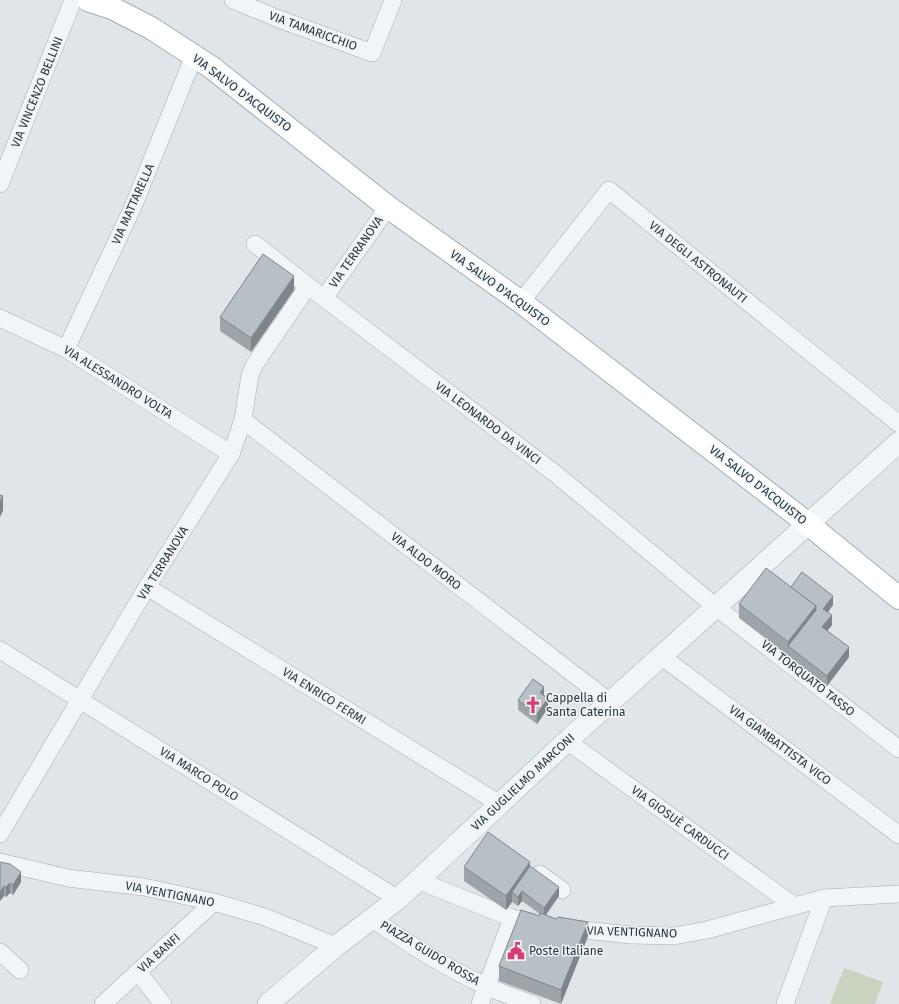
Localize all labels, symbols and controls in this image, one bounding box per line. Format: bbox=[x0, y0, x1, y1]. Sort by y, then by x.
street label: VIA TAMARICCHIO bbox=[267, 9, 359, 53]
street label: VIA VINCENZO BELLINI bbox=[8, 34, 66, 150]
street label: VIA SALVO D'ACQUISTO bbox=[190, 51, 294, 135]
street label: VIA MATTARELLA bbox=[109, 161, 157, 247]
street label: VIA TERRANOVA bbox=[326, 213, 386, 290]
street label: VIA DEGLI ASTRONAUTI bbox=[646, 218, 750, 306]
street label: VIA SALVO D'ACQUISTO bbox=[447, 247, 553, 329]
street label: VIA ALESSANDRO VOLTA bbox=[61, 343, 175, 421]
street label: VIA LEONARDO DA VINCI bbox=[432, 379, 544, 467]
street label: VIA SALVO D'ACQUISTO bbox=[706, 443, 810, 527]
street label: VIA TERRANOVA bbox=[135, 524, 191, 602]
street label: VIA ALDO MORO bbox=[388, 529, 464, 593]
street label: VIA TORQUATO TASSO bbox=[758, 637, 858, 719]
street label: VIA ENRICO FERMI bbox=[280, 665, 368, 727]
place label: Cappella di Santa Caterina bbox=[546, 691, 625, 719]
church icon: Cappella di Santa Caterina bbox=[523, 695, 543, 715]
street label: VIA GIAMBATTISTA VICO bbox=[726, 702, 834, 788]
street label: VIA GUGLIELMO MARCONI bbox=[469, 731, 577, 833]
street label: VIA MARCO POLO bbox=[157, 744, 241, 804]
street label: VIA GIOSUÈ CARDUCCI bbox=[629, 782, 732, 863]
street label: VIA VENTIGNANO bbox=[124, 878, 216, 910]
street label: PIAZZA GUIDO ROSSA bbox=[378, 918, 482, 988]
street label: VIA VENTIGNANO bbox=[587, 923, 677, 941]
street label: VIA BANFI bbox=[135, 930, 183, 976]
public building icon: Poste Italiane bbox=[506, 941, 526, 961]
place label: Poste Italiane bbox=[529, 944, 603, 958]

